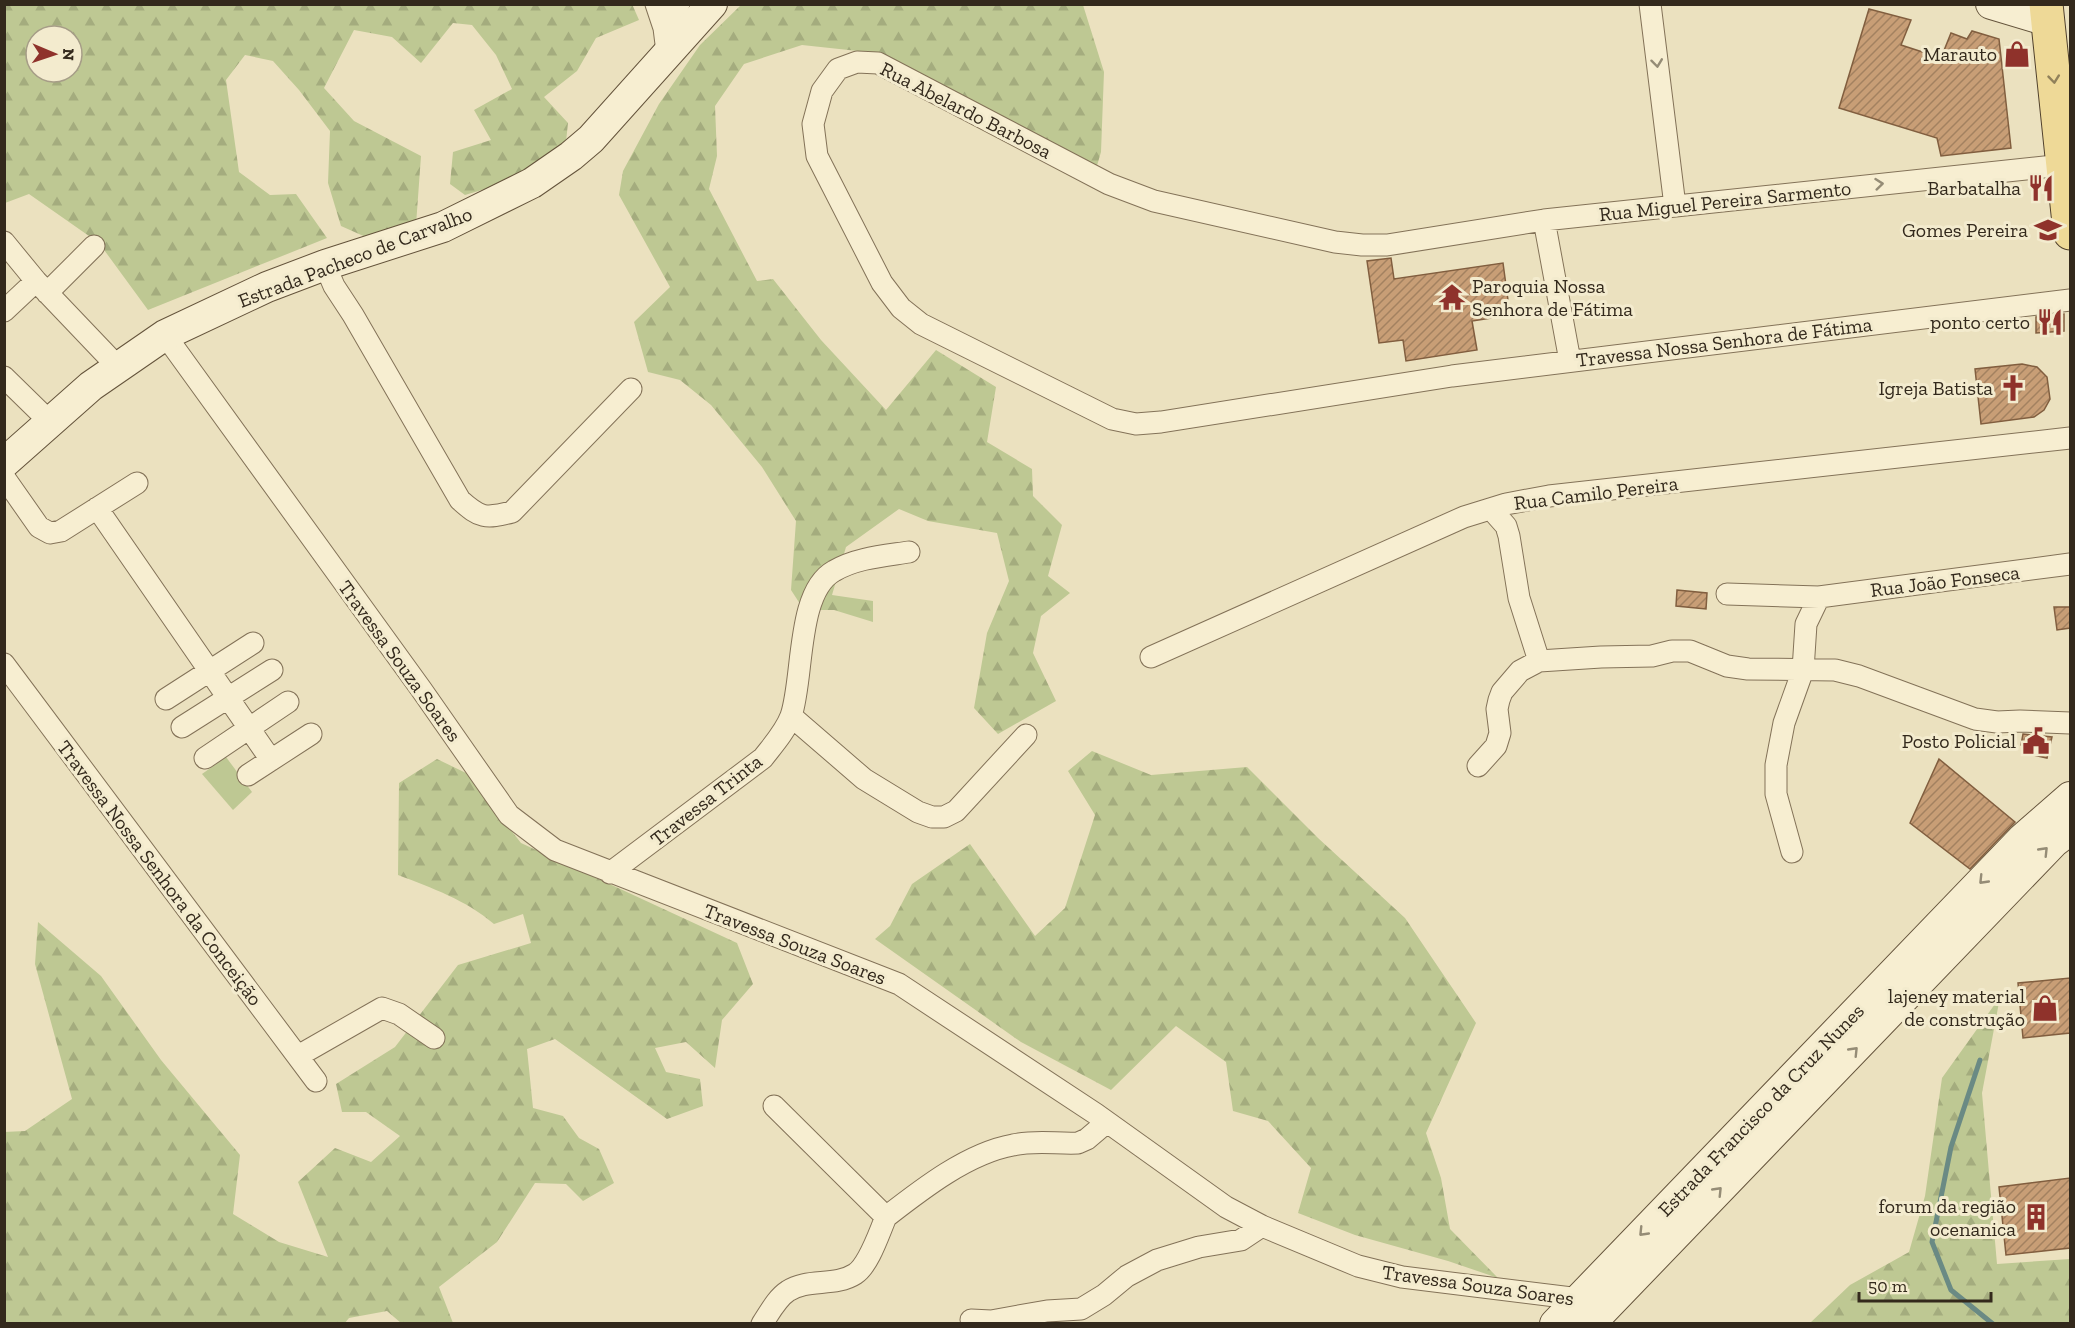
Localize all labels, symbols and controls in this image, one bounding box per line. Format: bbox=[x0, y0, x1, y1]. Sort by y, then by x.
north arrow bbox=[24, 24, 84, 84]
shop icon: Marauto bbox=[2002, 39, 2032, 69]
place label: Marauto bbox=[1923, 42, 1997, 66]
text: N bbox=[59, 48, 78, 61]
street label: Rua Abelardo Barbosa bbox=[876, 56, 1056, 164]
one-way arrow bbox=[1650, 58, 1663, 67]
one-way arrow bbox=[2047, 74, 2060, 83]
restaurant icon: Barbatalha bbox=[2026, 173, 2056, 203]
street label: Rua Miguel Pereira Sarmento bbox=[1598, 176, 1852, 226]
place label: Barbatalha bbox=[1927, 176, 2021, 200]
one-way arrow bbox=[1875, 178, 1884, 191]
street label: Estrada Pacheco de Carvalho bbox=[235, 201, 475, 313]
school or university icon: Gomes Pereira bbox=[2033, 215, 2063, 245]
place label: Gomes Pereira bbox=[1902, 218, 2028, 242]
place label: Paroquia Nossa Senhora de Fátima bbox=[1472, 274, 1633, 321]
temple icon: Paroquia Nossa Senhora de Fátima bbox=[1437, 282, 1467, 312]
restaurant icon: ponto certo bbox=[2035, 307, 2065, 337]
place label: ponto certo bbox=[1930, 310, 2030, 334]
street label: Travessa Nossa Senhora de Fátima bbox=[1575, 312, 1874, 372]
church icon: Igreja Batista bbox=[1998, 373, 2028, 403]
place label: Igreja Batista bbox=[1878, 376, 1993, 400]
street label: Rua Camilo Pereira bbox=[1513, 471, 1680, 515]
street label: Rua João Fonseca bbox=[1869, 560, 2021, 602]
street label: Travessa Souza Soares bbox=[333, 576, 467, 746]
public building icon: Posto Policial bbox=[2021, 726, 2051, 756]
place label: Posto Policial bbox=[1902, 729, 2016, 753]
street label: Travessa Nossa Senhora da Conceição bbox=[52, 736, 268, 1010]
street label: Travessa Trinta bbox=[645, 749, 767, 851]
one-way arrow bbox=[2037, 848, 2048, 859]
one-way arrow bbox=[1979, 873, 1990, 884]
street label: Travessa Souza Soares bbox=[700, 898, 890, 990]
place label: lajeney material de construção bbox=[1888, 984, 2025, 1031]
shop icon: lajeney material de construção bbox=[2030, 993, 2060, 1023]
street label: Estrada Francisco da Cruz Nunes bbox=[1653, 999, 1869, 1221]
one-way arrow bbox=[1847, 1047, 1858, 1057]
one-way arrow bbox=[1711, 1187, 1722, 1198]
place label: forum da região ocenanica bbox=[1879, 1194, 2016, 1241]
building icon: forum da região ocenanica bbox=[2021, 1202, 2051, 1232]
one-way arrow bbox=[1639, 1226, 1650, 1236]
street label: Travessa Souza Soares bbox=[1381, 1260, 1575, 1310]
scale bar bbox=[1859, 1265, 1991, 1303]
text: 50 m bbox=[1868, 1275, 1908, 1297]

